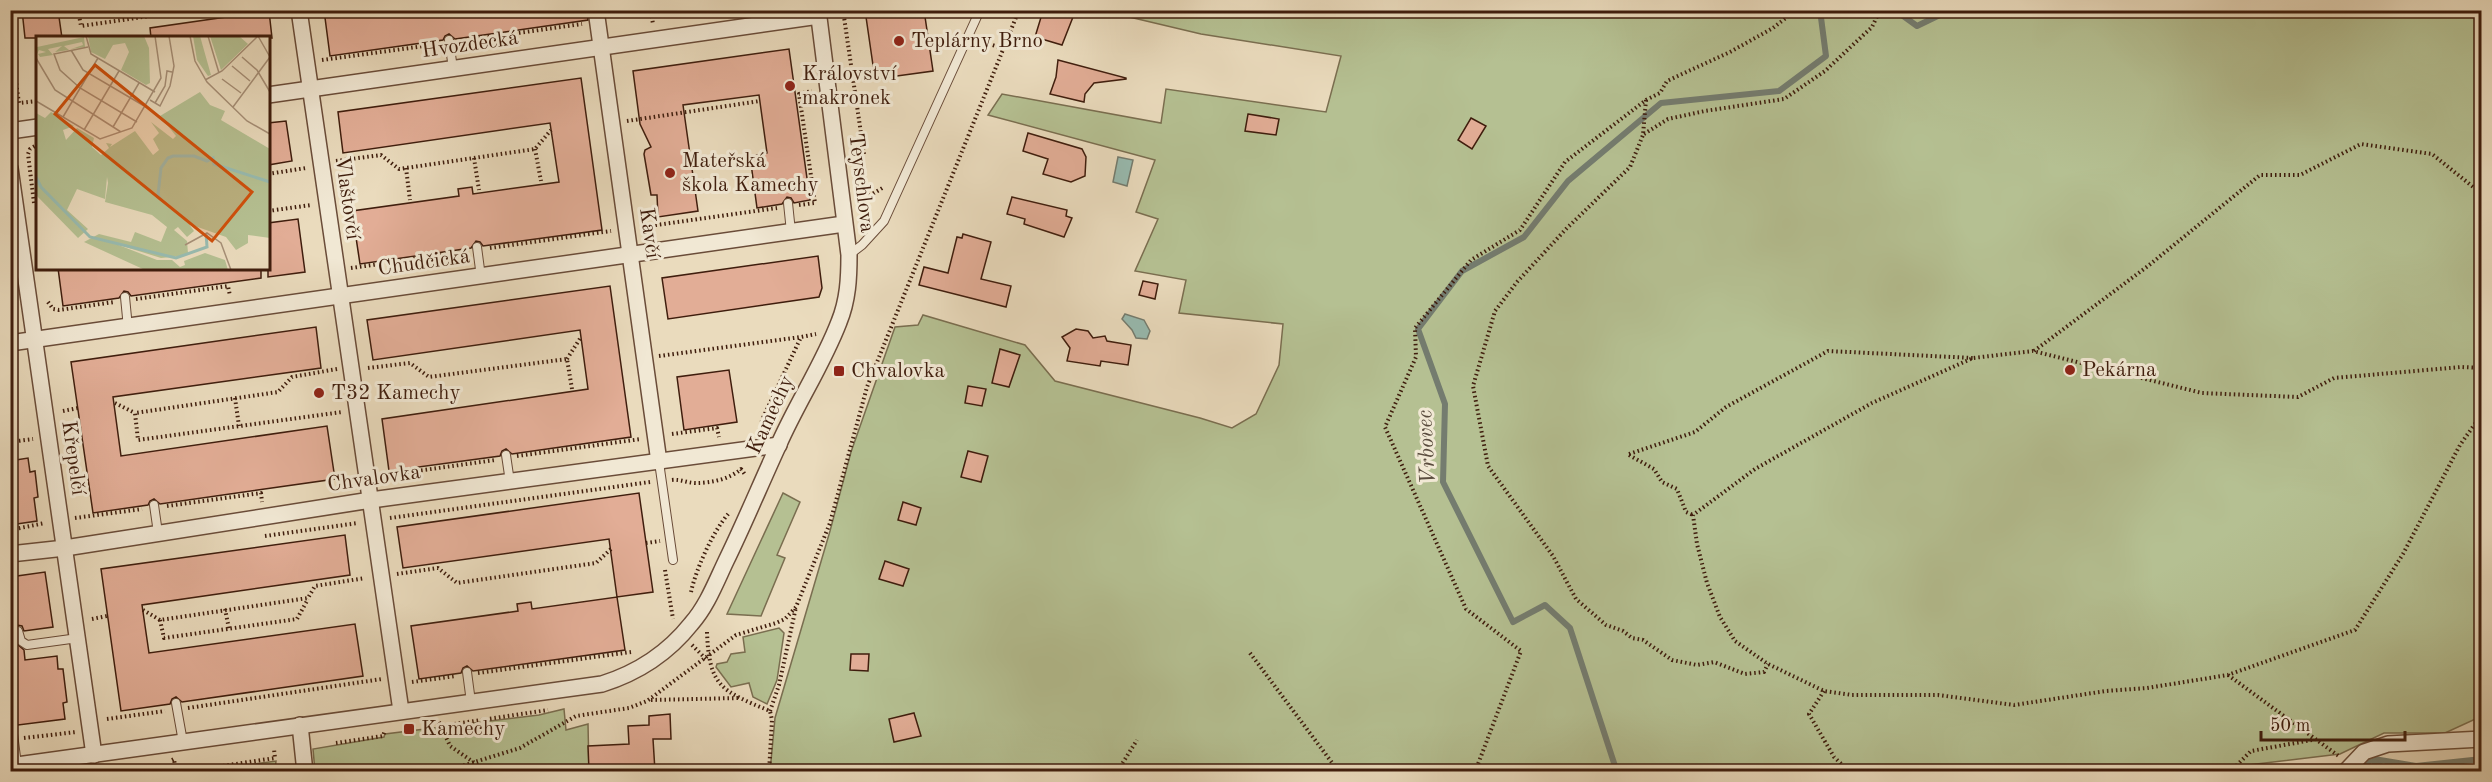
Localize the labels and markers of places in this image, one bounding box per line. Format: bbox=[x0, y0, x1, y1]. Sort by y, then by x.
place label: Teplárny Brno bbox=[911, 31, 1043, 52]
marker: Teplárny Brno bbox=[892, 34, 906, 48]
place label: Království makronek bbox=[802, 64, 897, 109]
marker: Království makronek bbox=[783, 79, 797, 93]
place label: Mateřská škola Kamechy bbox=[682, 151, 819, 196]
marker: Mateřská škola Kamechy bbox=[663, 166, 677, 180]
place label: Pekárna bbox=[2082, 360, 2156, 381]
place label: Chvalovka bbox=[851, 361, 945, 382]
marker: Pekárna bbox=[2063, 363, 2077, 377]
marker: Chvalovka bbox=[832, 364, 846, 378]
place label: T32 Kamechy bbox=[331, 383, 461, 404]
marker: T32 Kamechy bbox=[312, 386, 326, 400]
place label: Kamechy bbox=[421, 719, 505, 740]
marker: Kamechy bbox=[402, 722, 416, 736]

